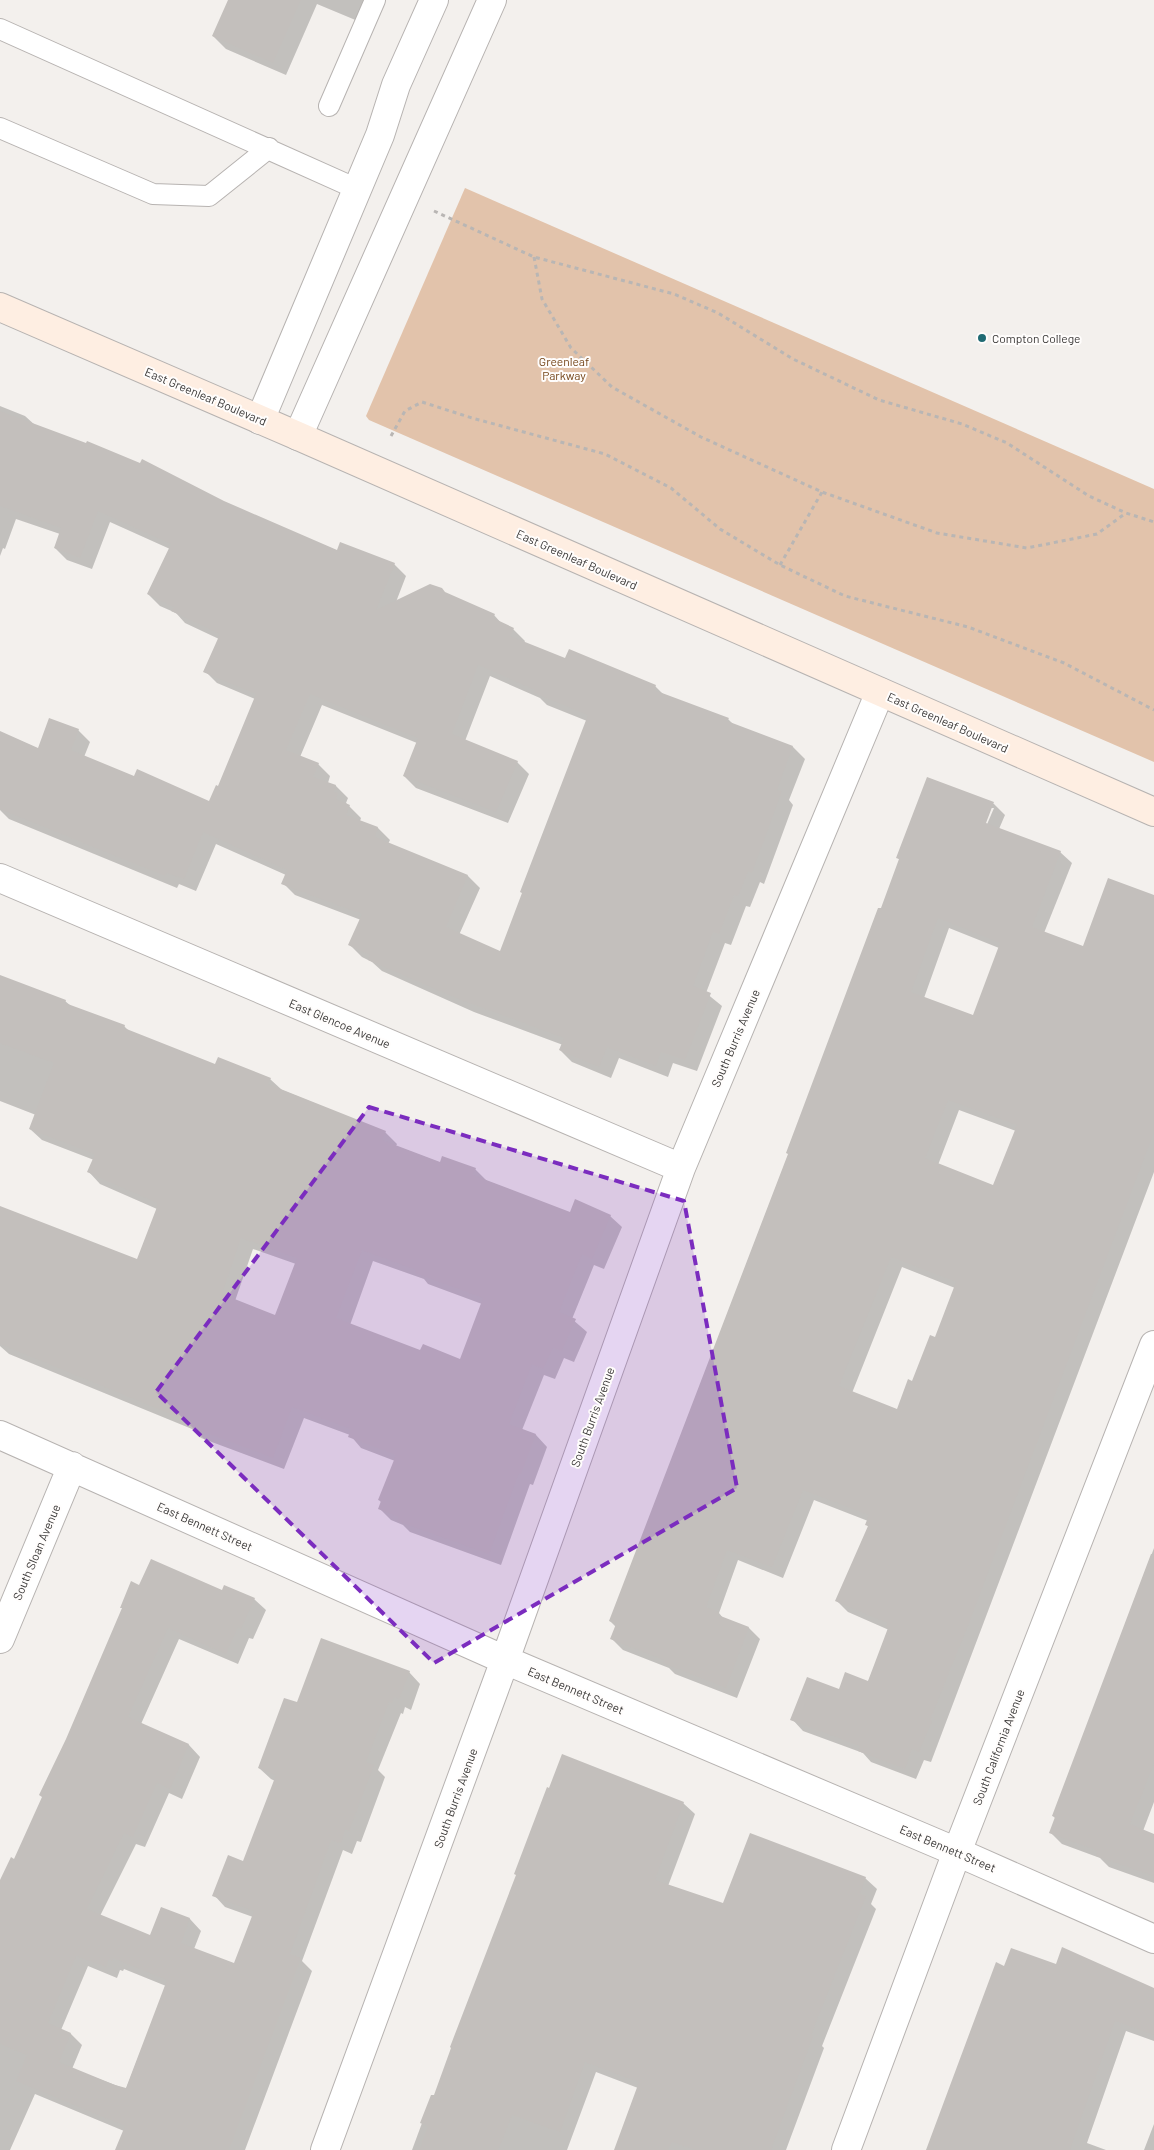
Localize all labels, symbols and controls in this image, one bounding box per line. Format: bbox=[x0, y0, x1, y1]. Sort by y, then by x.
place label: Compton College bbox=[992, 331, 1081, 345]
marker: Compton College bbox=[976, 332, 988, 344]
park label: Greenleaf Parkway bbox=[539, 354, 589, 382]
street label: East Greenleaf Boulevard bbox=[143, 364, 269, 428]
street label: East Greenleaf Boulevard bbox=[514, 526, 640, 592]
street label: East Greenleaf Boulevard bbox=[885, 689, 1011, 755]
street label: South Burris Avenue bbox=[708, 987, 762, 1089]
street label: East Glencoe Avenue bbox=[287, 995, 393, 1051]
street label: South Burris Avenue bbox=[567, 1365, 617, 1469]
street label: East Bennett Street bbox=[155, 1499, 255, 1553]
street label: South Sloan Avenue bbox=[9, 1502, 63, 1602]
street label: East Bennett Street bbox=[526, 1663, 626, 1717]
street label: South California Avenue bbox=[969, 1687, 1027, 1807]
street label: South Burris Avenue bbox=[430, 1746, 480, 1850]
street label: East Bennett Street bbox=[898, 1821, 998, 1875]

